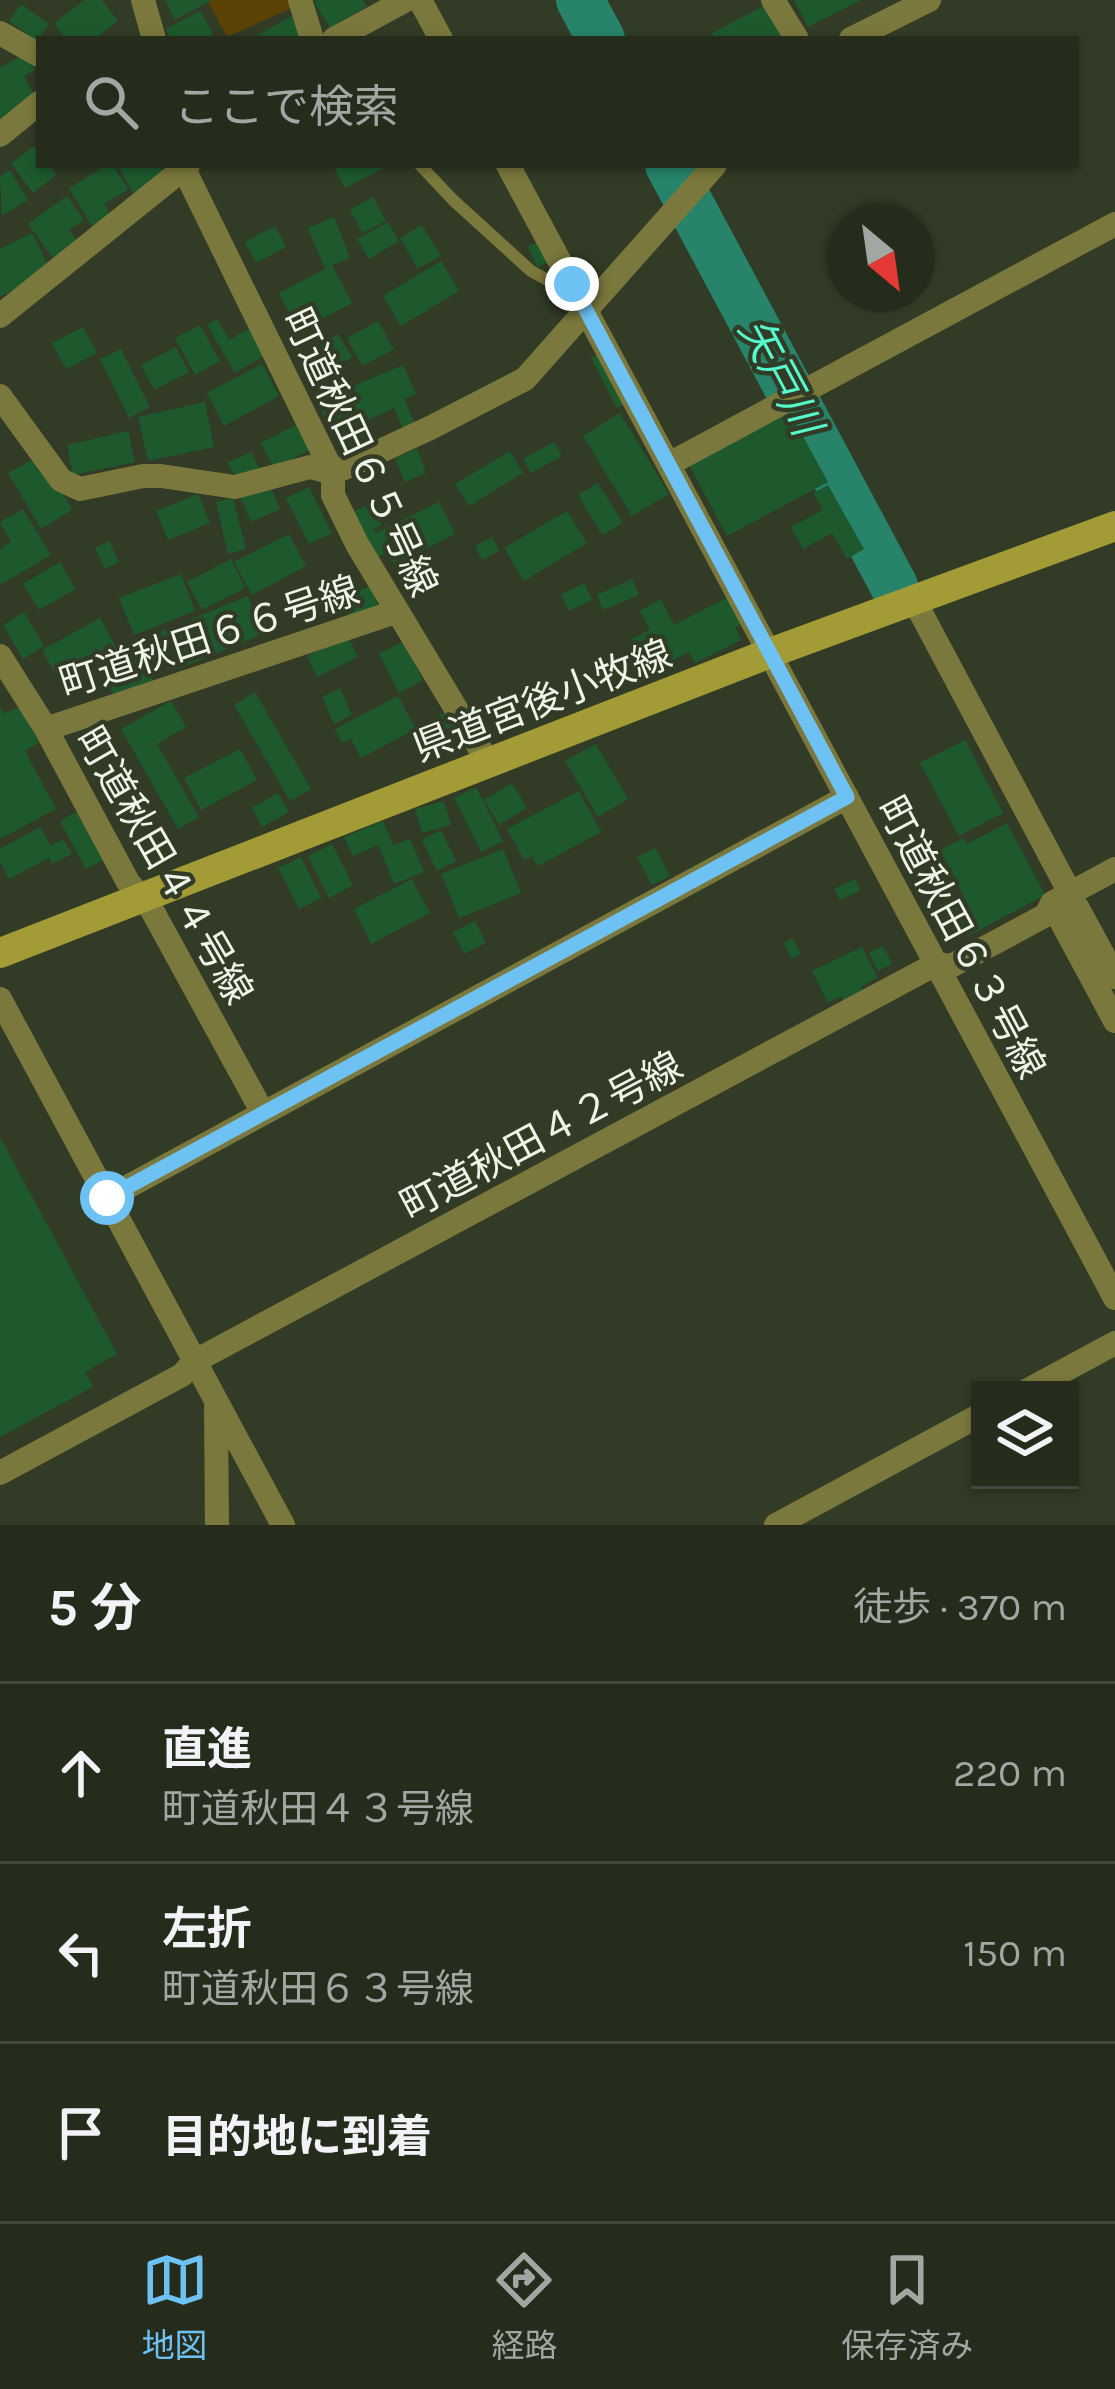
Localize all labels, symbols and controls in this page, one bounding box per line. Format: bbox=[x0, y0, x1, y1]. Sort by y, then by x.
search box bbox=[36, 36, 1079, 168]
icon: search bbox=[78, 69, 144, 135]
text: ここで検索 bbox=[174, 81, 399, 133]
north arrow bbox=[827, 204, 935, 312]
route end bbox=[545, 257, 599, 311]
street label: 町道秋田６５号線 bbox=[273, 301, 447, 604]
water label: 矢戸川 bbox=[728, 309, 834, 447]
street label: 町道秋田６６号線 bbox=[54, 567, 365, 707]
street label: 県道宮後小牧線 bbox=[407, 631, 678, 771]
street label: 町道秋田４４号線 bbox=[66, 719, 262, 1012]
street label: 町道秋田６３号線 bbox=[868, 789, 1055, 1086]
street label: 町道秋田４２号線 bbox=[393, 1042, 690, 1229]
route start bbox=[80, 1171, 134, 1225]
map controls bbox=[971, 1381, 1079, 1489]
button: layers bbox=[971, 1381, 1079, 1489]
text: 5 分 bbox=[48, 1578, 142, 1638]
text: 徒歩 · 370 m bbox=[853, 1584, 1067, 1630]
text: 直進 bbox=[162, 1723, 252, 1775]
icon: ahead bbox=[48, 1740, 114, 1806]
text: 220 m bbox=[953, 1750, 1067, 1796]
text: 町道秋田４３号線 bbox=[162, 1786, 474, 1832]
text: 左折 bbox=[162, 1903, 252, 1955]
icon: left bbox=[48, 1920, 114, 1986]
text: 150 m bbox=[963, 1930, 1067, 1976]
text: 町道秋田６３号線 bbox=[162, 1966, 474, 2012]
icon: arrive bbox=[48, 2100, 114, 2166]
text: 目的地に到着 bbox=[162, 2111, 432, 2163]
tab: 地図 bbox=[142, 2247, 208, 2367]
tab: 経路 bbox=[491, 2247, 557, 2367]
tab: 保存済み bbox=[841, 2247, 973, 2367]

